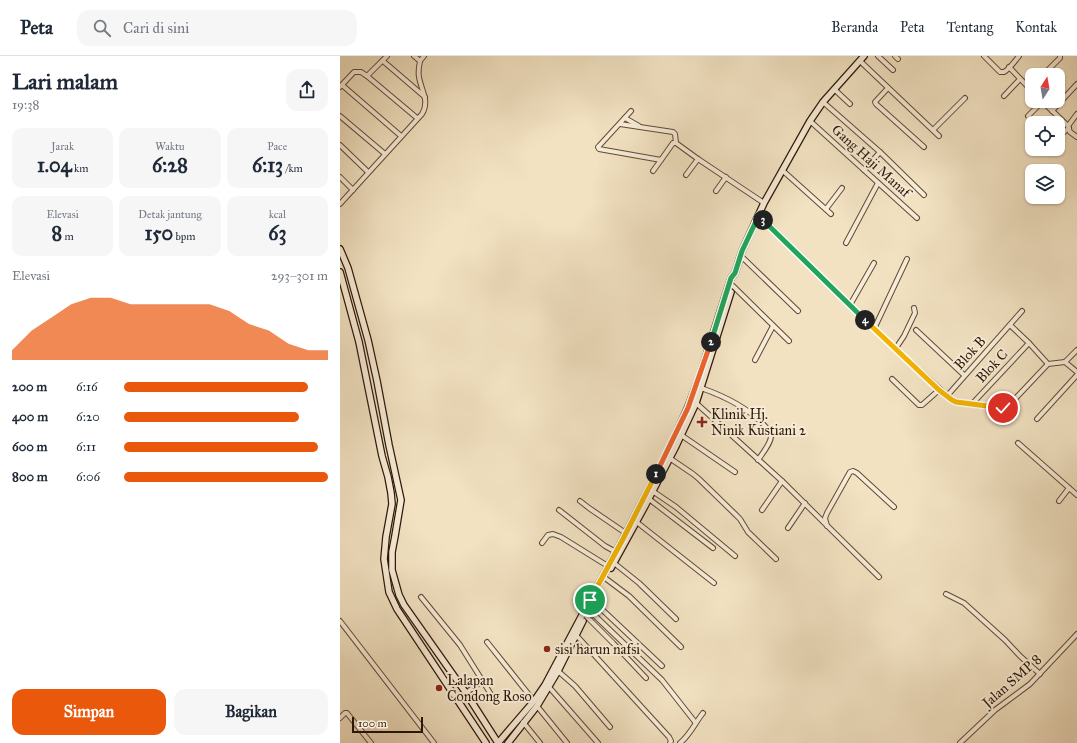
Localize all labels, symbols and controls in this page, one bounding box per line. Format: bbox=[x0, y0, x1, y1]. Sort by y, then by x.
search box bbox=[77, 10, 357, 46]
text: Peta bbox=[20, 16, 53, 39]
icon: search bbox=[91, 17, 113, 39]
text: Cari di sini bbox=[123, 19, 189, 37]
text: Beranda bbox=[831, 19, 878, 36]
text: Peta bbox=[900, 19, 924, 36]
text: Tentang bbox=[946, 19, 993, 36]
text: Kontak bbox=[1015, 19, 1057, 36]
text: Lari malam bbox=[12, 68, 118, 95]
north arrow bbox=[1025, 68, 1065, 108]
map controls bbox=[1025, 68, 1065, 204]
button: share bbox=[286, 69, 328, 111]
text: 19:38 bbox=[12, 97, 39, 113]
button: locate bbox=[1025, 116, 1065, 156]
street label: Gang Haji Manaf bbox=[828, 121, 916, 202]
text: Jarak bbox=[51, 140, 74, 153]
text: Waktu bbox=[155, 140, 185, 153]
text: Pace bbox=[267, 140, 287, 153]
text: 1.04 bbox=[37, 153, 72, 177]
text: 6:28 bbox=[152, 153, 188, 177]
text: 6:13 bbox=[252, 153, 283, 177]
text: km bbox=[72, 162, 88, 175]
text: /km bbox=[283, 162, 303, 175]
button: layers bbox=[1025, 164, 1065, 204]
text: Elevasi bbox=[47, 208, 79, 221]
text: Detak jantung bbox=[138, 208, 202, 221]
text: kcal bbox=[269, 208, 286, 221]
pin: 3 bbox=[753, 210, 773, 230]
text: 3 bbox=[761, 213, 765, 226]
text: 8 bbox=[52, 221, 62, 245]
text: 150 bbox=[144, 221, 173, 245]
text: 63 bbox=[268, 221, 286, 245]
text: m bbox=[62, 230, 74, 243]
text: bpm bbox=[173, 230, 196, 243]
text: Elevasi bbox=[12, 268, 50, 284]
text: 293–301 m bbox=[271, 268, 328, 284]
pin: 4 bbox=[855, 310, 875, 330]
text: 4 bbox=[862, 313, 868, 326]
pin: 2 bbox=[701, 332, 721, 352]
street label: Blok B bbox=[951, 333, 989, 373]
text: 2 bbox=[708, 335, 714, 348]
street label: Blok C bbox=[972, 346, 1012, 386]
text: 200 m bbox=[12, 379, 47, 395]
text: 6:16 bbox=[76, 379, 98, 395]
pin bbox=[986, 391, 1020, 425]
icon: check bbox=[992, 397, 1014, 419]
place label: Klinik Hj. Ninik Kustiani 2 bbox=[711, 406, 806, 439]
text: 400 m bbox=[12, 409, 48, 425]
text: 6:20 bbox=[76, 409, 100, 425]
marker: Klinik Hj. Ninik Kustiani 2 bbox=[696, 416, 708, 428]
text: 600 m bbox=[12, 439, 48, 455]
text: 6:11 bbox=[76, 439, 96, 455]
pin: 1 bbox=[646, 464, 666, 484]
text: 1 bbox=[654, 467, 658, 480]
text: 800 m bbox=[12, 469, 48, 485]
text: 6:06 bbox=[76, 469, 100, 485]
pin bbox=[573, 583, 607, 617]
icon: arrive bbox=[579, 589, 601, 611]
place label: sisi harun nafsi bbox=[555, 641, 640, 658]
marker: sisi harun nafsi bbox=[542, 644, 552, 654]
street label: Jalan SMP 8 bbox=[978, 651, 1046, 713]
place label: Lalapan Condong Roso bbox=[447, 672, 532, 705]
marker: Lalapan Condong Roso bbox=[434, 683, 444, 693]
button: Simpan bbox=[12, 689, 166, 735]
button: Bagikan bbox=[174, 689, 328, 735]
scale bar bbox=[352, 715, 423, 734]
text: 100 m bbox=[358, 717, 387, 730]

